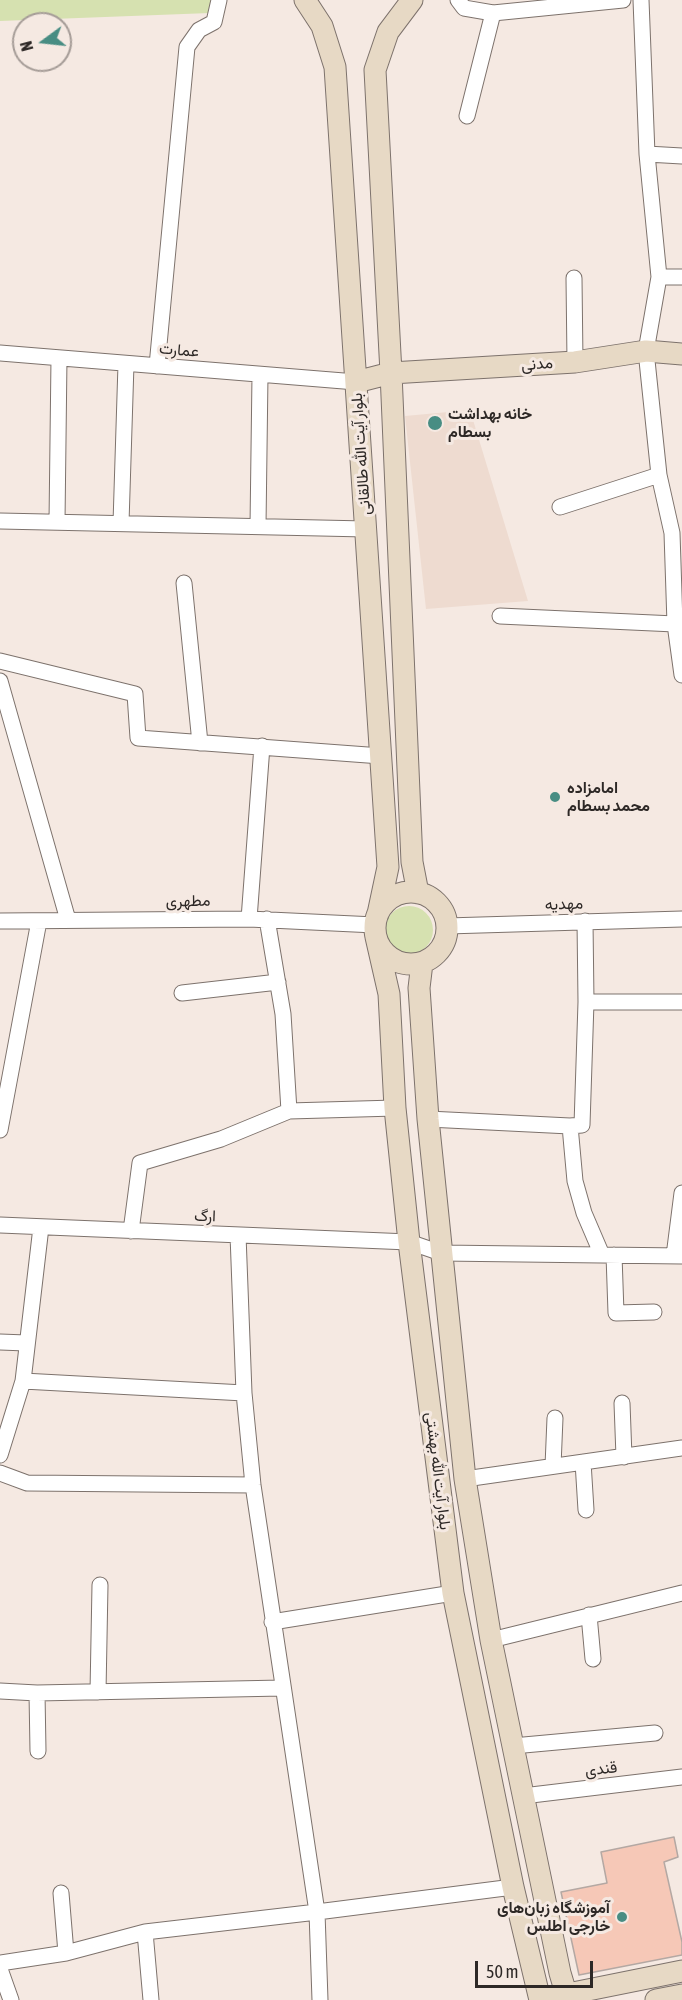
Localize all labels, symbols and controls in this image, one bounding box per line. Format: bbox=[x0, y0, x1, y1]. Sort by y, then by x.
north arrow bbox=[12, 12, 72, 72]
text: N bbox=[17, 39, 36, 53]
street label: عمارت bbox=[158, 339, 200, 361]
street label: مدنی bbox=[520, 353, 554, 375]
street label: بلوار آیت الله طالقانی bbox=[347, 392, 375, 516]
place label: خانه بهداشت بسطام bbox=[448, 404, 532, 442]
marker: خانه بهداشت بسطام bbox=[426, 414, 444, 432]
place label: امامزاده محمد بسطام bbox=[567, 778, 650, 816]
marker: امامزاده محمد بسطام bbox=[548, 790, 562, 804]
street label: مطهری bbox=[165, 891, 211, 911]
street label: مهدیه bbox=[545, 894, 583, 914]
street label: ارگ bbox=[194, 1206, 216, 1226]
street label: بلوار آیت الله بهشتی bbox=[421, 1411, 455, 1531]
street label: قندی bbox=[584, 1757, 618, 1781]
place label: آموزشگاه زبان‌های خارجی اطلس bbox=[497, 1898, 610, 1936]
marker: آموزشگاه زبان‌های خارجی اطلس bbox=[615, 1910, 629, 1924]
scale bar bbox=[478, 1949, 596, 1987]
text: 50 m bbox=[486, 1961, 518, 1982]

